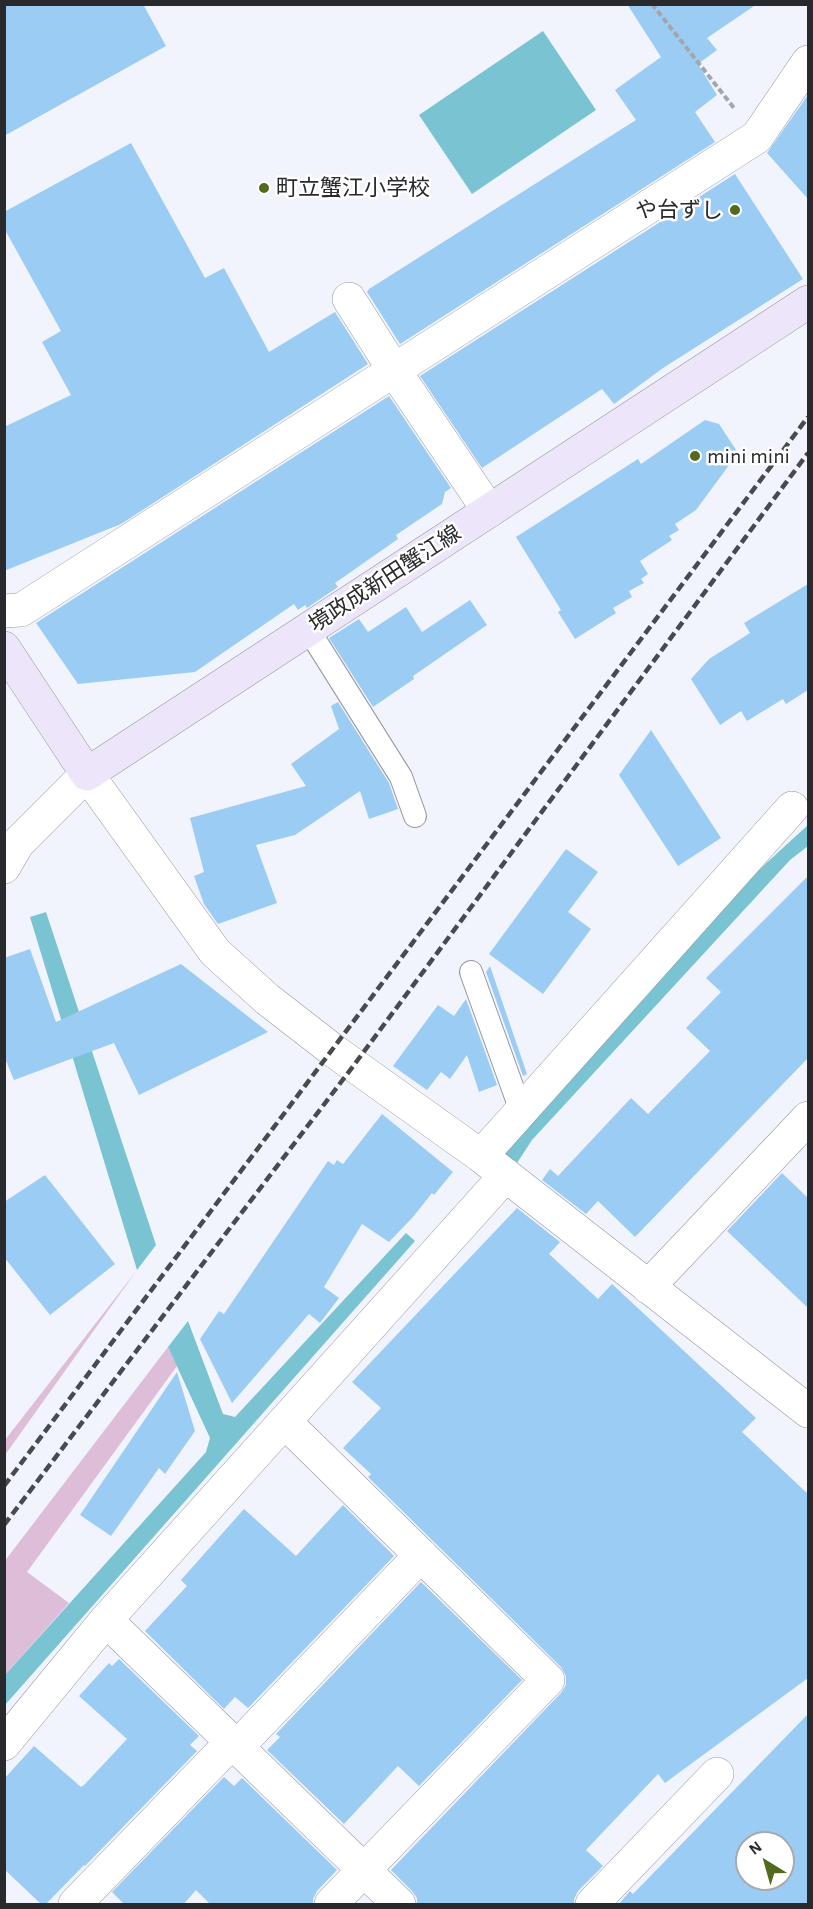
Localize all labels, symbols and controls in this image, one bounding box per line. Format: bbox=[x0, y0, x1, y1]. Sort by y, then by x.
place label: 町立蟹江小学校 bbox=[276, 175, 430, 201]
marker: 町立蟹江小学校 bbox=[257, 181, 271, 195]
place label: や台ずし bbox=[635, 197, 723, 223]
marker: や台ずし bbox=[728, 203, 742, 217]
place label: mini mini bbox=[707, 443, 790, 469]
marker: mini mini bbox=[688, 449, 702, 463]
street label: 境政成新田蟹江線 bbox=[304, 520, 466, 638]
north arrow bbox=[735, 1831, 795, 1891]
text: N bbox=[746, 1838, 765, 1858]

